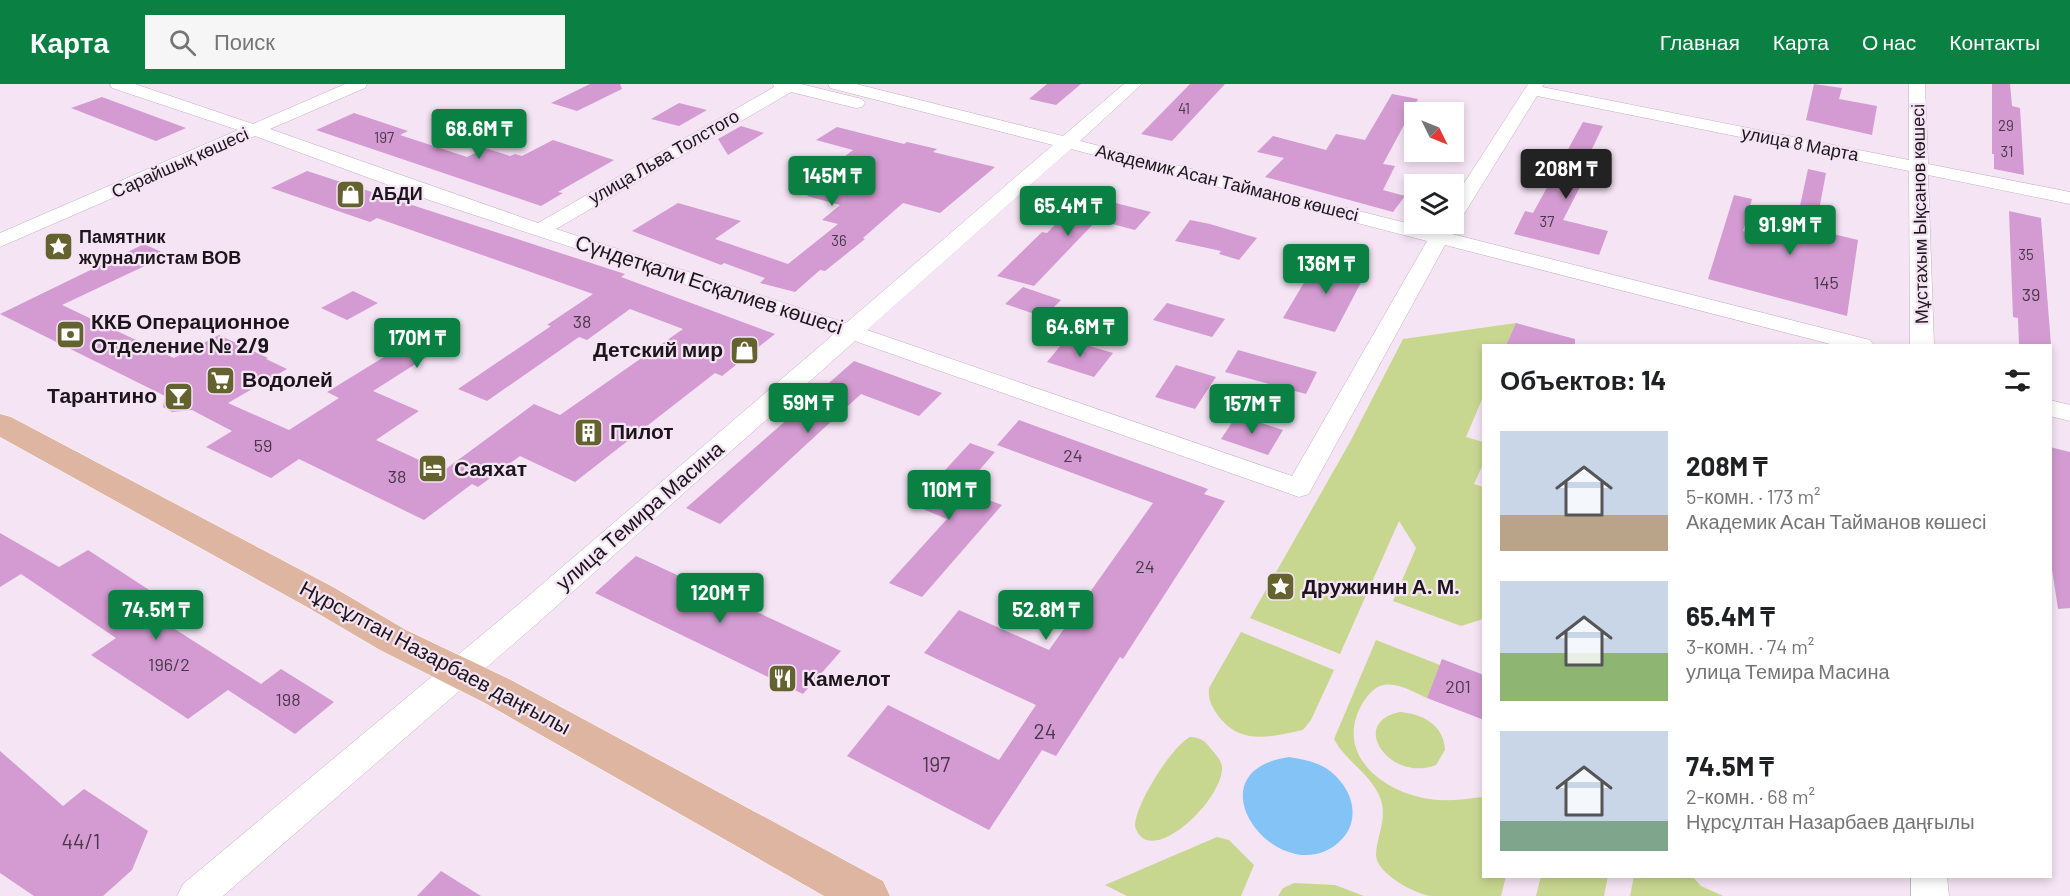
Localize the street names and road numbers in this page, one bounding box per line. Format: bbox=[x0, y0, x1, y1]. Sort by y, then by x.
street label: улица Льва Толстого bbox=[584, 104, 743, 208]
street label: Мұстахым Ықсанов көшесі bbox=[1906, 104, 1932, 324]
street label: улица 8 Марта bbox=[1740, 121, 1862, 165]
street label: Сарайшық көшесі bbox=[108, 122, 251, 202]
street label: Академик Асан Тайманов көшесі bbox=[1093, 139, 1361, 225]
street label: Сүндетқали Есқалиев көшесі bbox=[573, 228, 846, 339]
street label: улица Темира Масина bbox=[550, 435, 728, 594]
street label: Нұрсұлтан Назарбаев даңғылы bbox=[296, 575, 575, 739]

